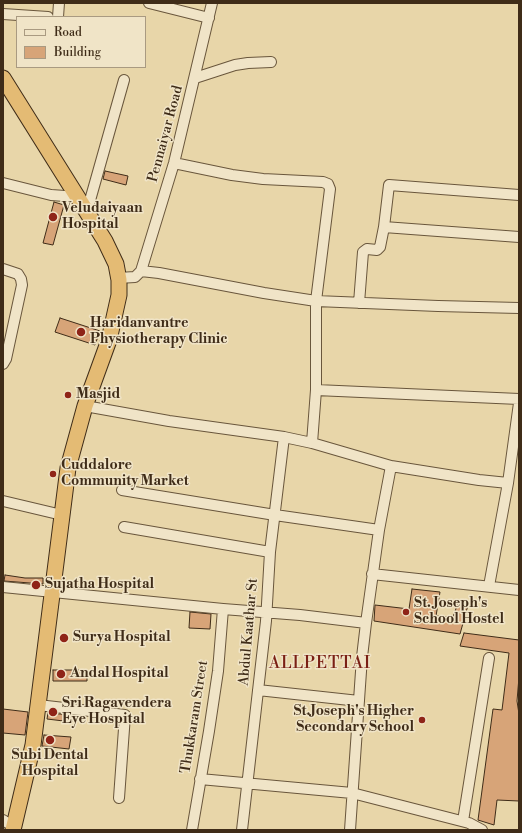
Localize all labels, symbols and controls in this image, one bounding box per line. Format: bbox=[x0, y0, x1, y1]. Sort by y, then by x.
legend bbox=[16, 16, 146, 68]
text: Road bbox=[54, 25, 82, 40]
text: Building bbox=[54, 45, 101, 60]
street label: Pennaiyar Road bbox=[145, 84, 187, 184]
place label: Veludaiyaan Hospital bbox=[62, 201, 143, 234]
marker: Veludaiyaan Hospital bbox=[47, 211, 59, 223]
place label: Haridanvantre Physiotherapy Clinic bbox=[90, 316, 228, 348]
marker: Haridanvantre Physiotherapy Clinic bbox=[75, 326, 87, 338]
place label: Masjid bbox=[76, 387, 120, 403]
marker: Masjid bbox=[63, 390, 73, 400]
place label: Cuddalore Community Market bbox=[61, 458, 189, 490]
marker: Cuddalore Community Market bbox=[48, 469, 58, 479]
place label: Sujatha Hospital bbox=[45, 577, 154, 593]
street label: Abdul Kaathar St bbox=[236, 578, 262, 686]
marker: Sujatha Hospital bbox=[30, 579, 42, 591]
place label: St. Joseph's School Hostel bbox=[414, 596, 504, 628]
marker: St. Joseph's School Hostel bbox=[401, 607, 411, 617]
place label: Surya Hospital bbox=[73, 630, 171, 646]
marker: Surya Hospital bbox=[58, 632, 70, 644]
district label: ALLPETTAI bbox=[269, 654, 371, 674]
street label: Thukkaram Street bbox=[178, 659, 212, 775]
place label: Andal Hospital bbox=[70, 666, 169, 682]
marker: Andal Hospital bbox=[55, 668, 67, 680]
place label: Sri Ragavendera Eye Hospital bbox=[62, 696, 172, 728]
place label: St.Joseph's Higher Secondary School bbox=[293, 704, 414, 736]
marker: Sri Ragavendera Eye Hospital bbox=[47, 706, 59, 718]
marker: St.Joseph's Higher Secondary School bbox=[417, 715, 427, 725]
marker: Subi Dental Hospital bbox=[44, 734, 56, 746]
place label: Subi Dental Hospital bbox=[12, 748, 88, 780]

